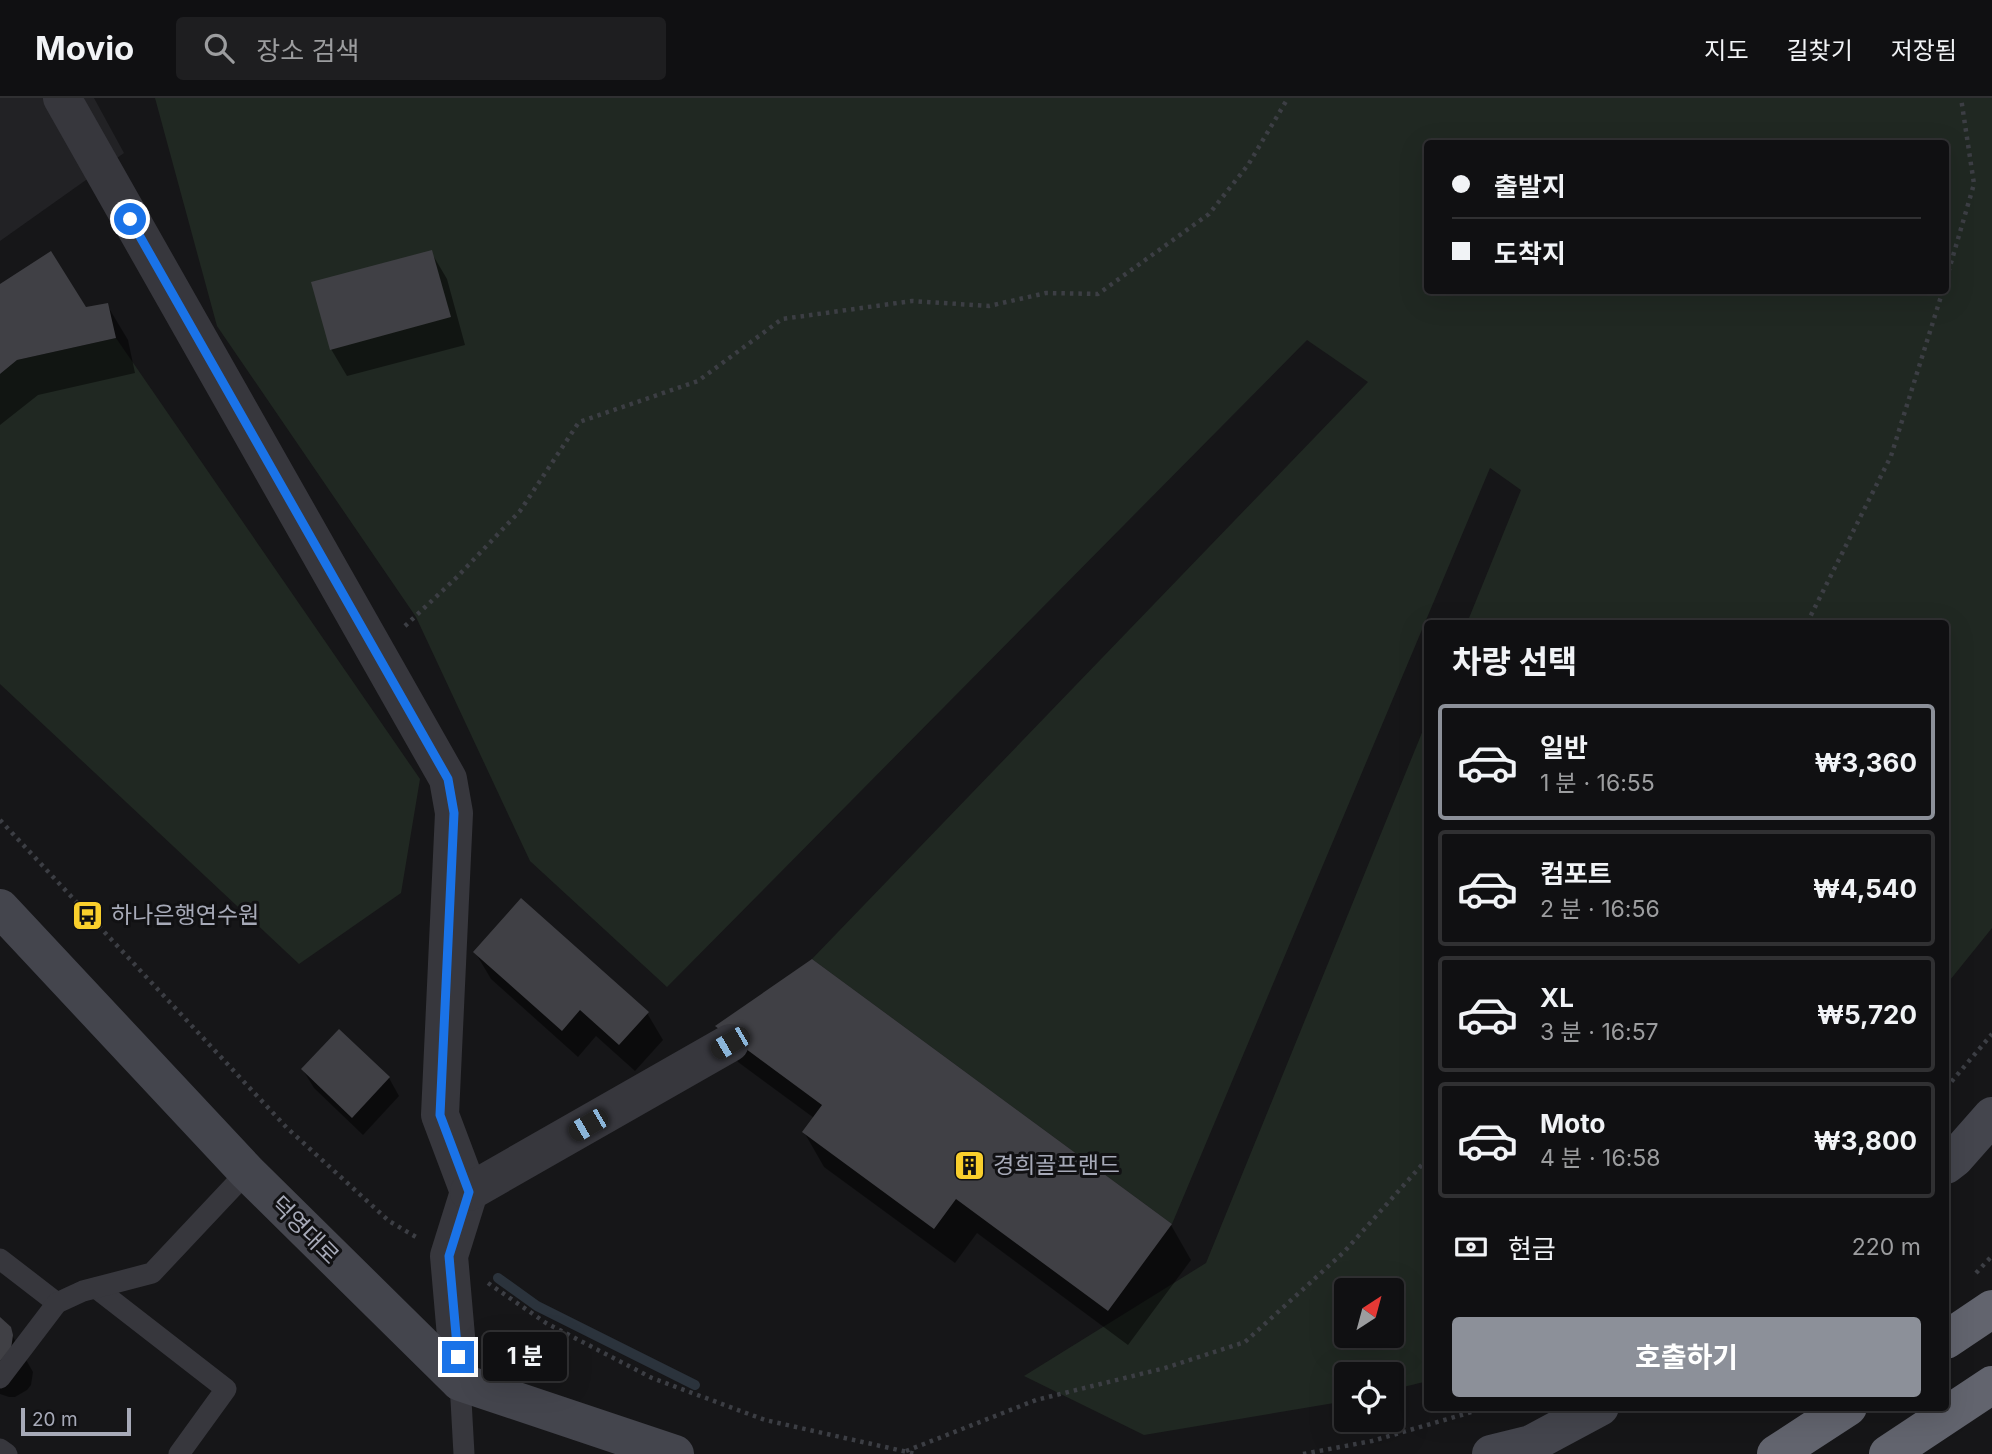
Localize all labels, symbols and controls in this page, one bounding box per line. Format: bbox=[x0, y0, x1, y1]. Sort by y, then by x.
search box bbox=[176, 17, 666, 80]
text: Movio bbox=[35, 28, 134, 68]
icon: search bbox=[200, 29, 238, 67]
text: 장소 검색 bbox=[256, 35, 359, 66]
text: 지도 bbox=[1704, 36, 1749, 65]
text: 길찾기 bbox=[1787, 36, 1853, 65]
text: 저장됨 bbox=[1891, 36, 1957, 65]
text: 출발지 bbox=[1494, 171, 1566, 202]
route start bbox=[114, 203, 146, 235]
text: 도착지 bbox=[1494, 238, 1566, 269]
text: 차량 선택 bbox=[1452, 642, 1577, 681]
icon: car bbox=[1456, 731, 1519, 794]
text: 일반 bbox=[1540, 732, 1588, 763]
text: ₩3,360 bbox=[1814, 747, 1917, 778]
text: 1 분 · 16:55 bbox=[1540, 769, 1655, 797]
icon: car bbox=[1456, 857, 1519, 920]
text: 컴포트 bbox=[1540, 858, 1612, 889]
text: ₩4,540 bbox=[1813, 873, 1917, 904]
text: 2 분 · 16:56 bbox=[1540, 895, 1660, 923]
bus stop icon: 하나은행연수원 bbox=[71, 898, 105, 932]
place label: 하나은행연수원 bbox=[111, 901, 259, 929]
text: XL bbox=[1540, 982, 1574, 1013]
icon: car bbox=[1456, 983, 1519, 1046]
text: ₩5,720 bbox=[1817, 999, 1917, 1030]
text: 3 분 · 16:57 bbox=[1540, 1018, 1659, 1046]
car bbox=[707, 1023, 754, 1063]
car bbox=[565, 1105, 612, 1145]
text: Moto bbox=[1540, 1108, 1605, 1139]
icon: car bbox=[1456, 1109, 1519, 1172]
text: ₩3,800 bbox=[1814, 1125, 1917, 1156]
text: 4 분 · 16:58 bbox=[1540, 1144, 1661, 1172]
building icon: 경희골프랜드 bbox=[953, 1148, 987, 1182]
place label: 경희골프랜드 bbox=[993, 1151, 1120, 1179]
street label: 덕영대로 bbox=[265, 1190, 345, 1270]
icon: cash bbox=[1452, 1228, 1490, 1266]
text: 현금 bbox=[1508, 1233, 1556, 1264]
text: 220 m bbox=[1852, 1233, 1921, 1261]
north arrow bbox=[1334, 1278, 1404, 1348]
map controls bbox=[1334, 1278, 1404, 1432]
button: 호출하기 bbox=[1452, 1317, 1921, 1397]
callout: 1 분 bbox=[482, 1332, 566, 1382]
route end bbox=[442, 1341, 474, 1373]
text: 1 분 bbox=[507, 1342, 543, 1370]
button: locate bbox=[1334, 1362, 1404, 1432]
scale bar bbox=[21, 1405, 131, 1437]
text: 20 m bbox=[32, 1408, 78, 1431]

